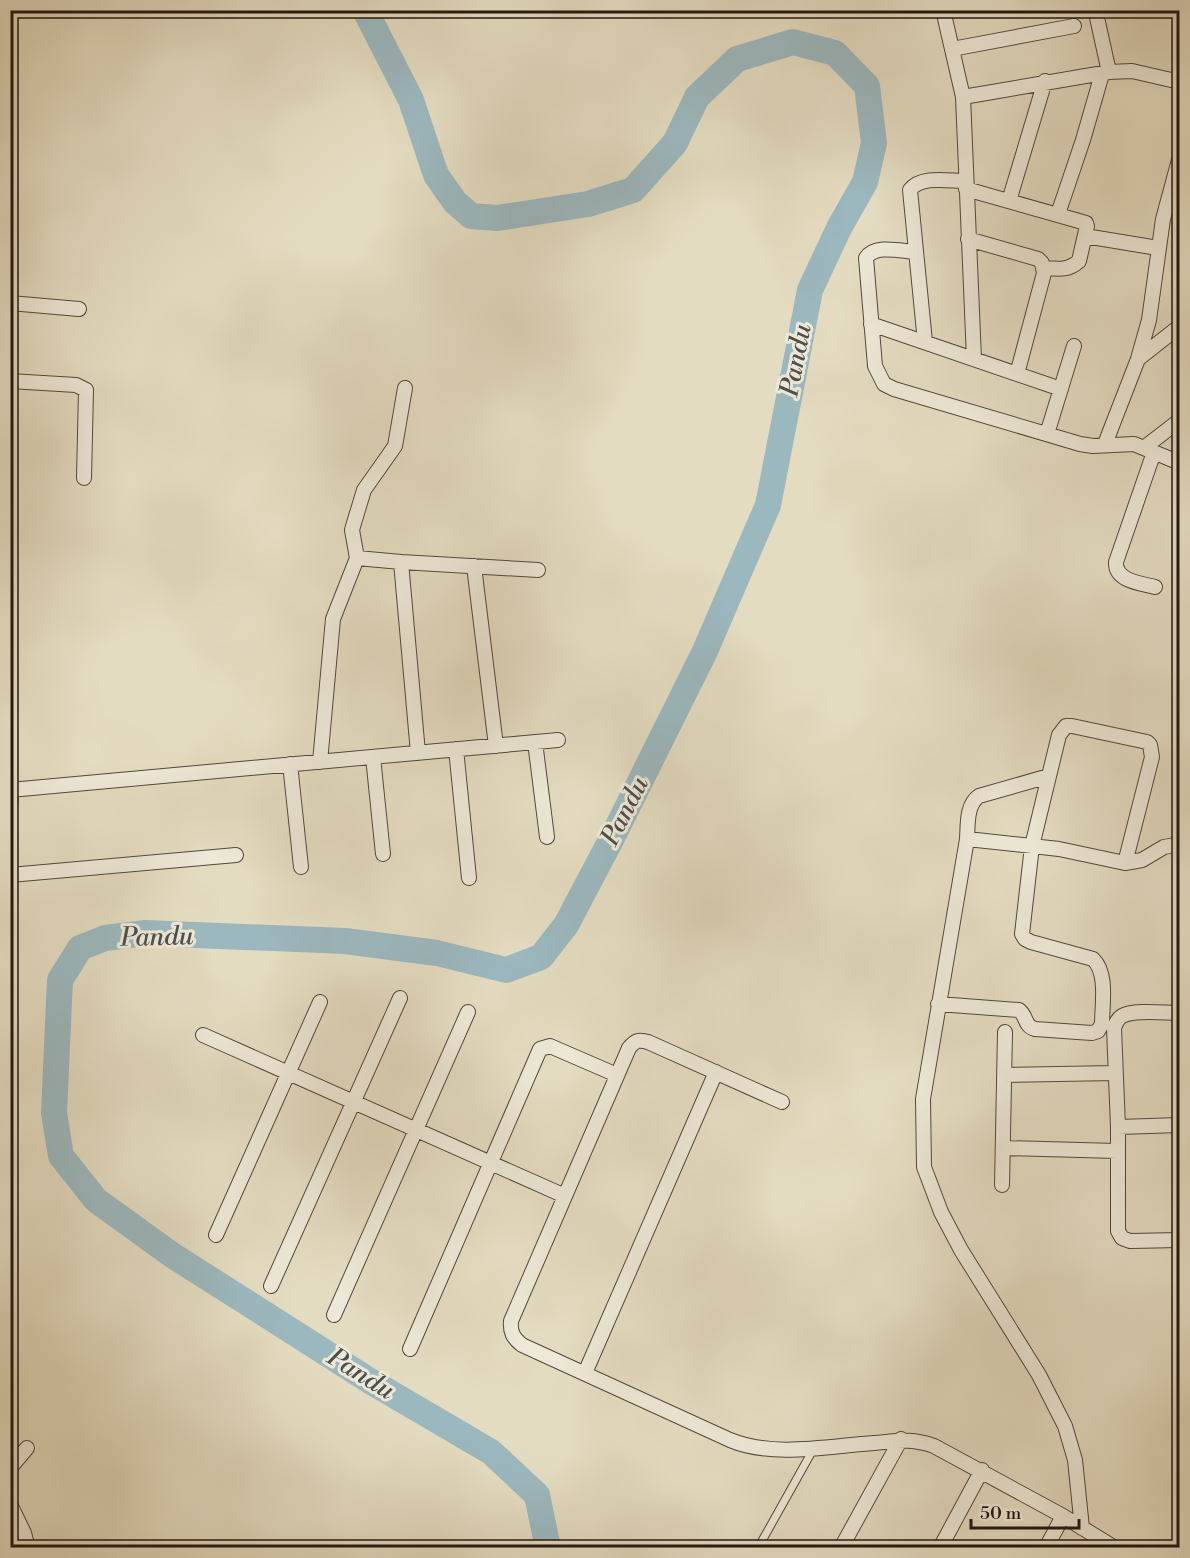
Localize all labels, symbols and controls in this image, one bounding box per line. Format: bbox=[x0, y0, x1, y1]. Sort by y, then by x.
water label: Pandu bbox=[773, 321, 819, 400]
water label: Pandu bbox=[594, 771, 656, 852]
water label: Pandu bbox=[119, 920, 194, 954]
water label: Pandu bbox=[321, 1341, 401, 1407]
scale bar bbox=[971, 1492, 1079, 1530]
text: 50 m bbox=[980, 1502, 1022, 1525]

